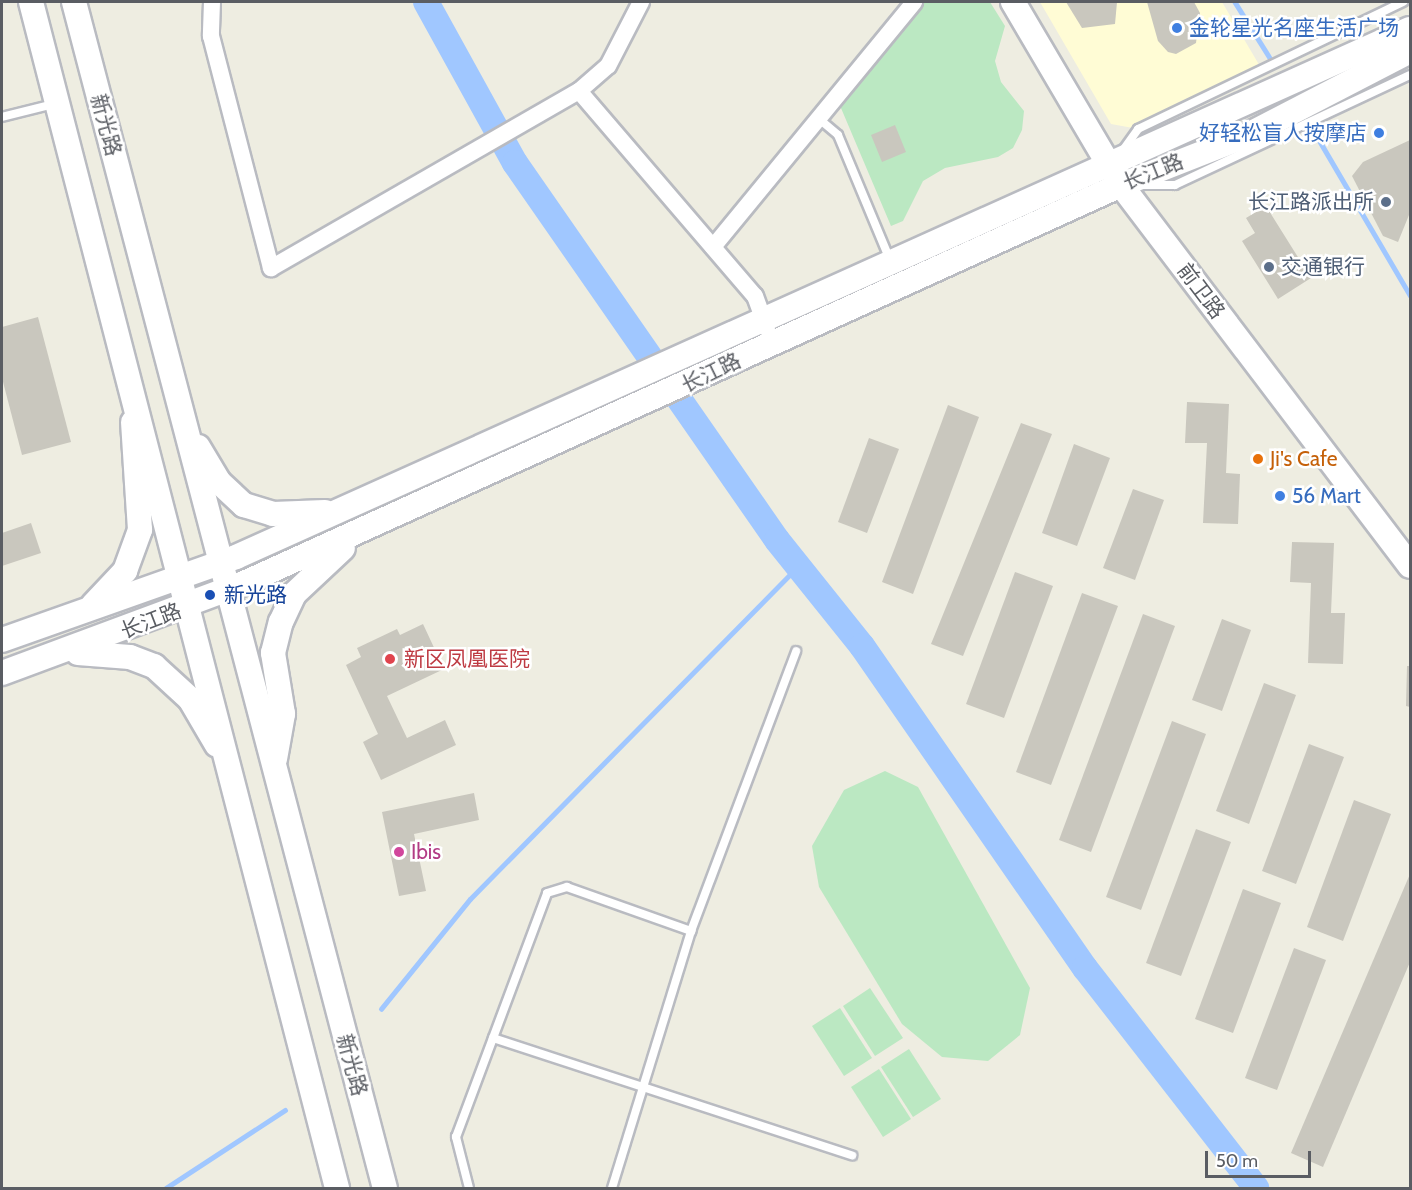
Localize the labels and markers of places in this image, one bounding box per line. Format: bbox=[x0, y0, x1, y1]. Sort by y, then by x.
place label: 金轮星光名座生活广场 bbox=[1189, 15, 1399, 41]
marker: 金轮星光名座生活广场 bbox=[1170, 21, 1184, 35]
place label: 好轻松盲人按摩店 bbox=[1199, 120, 1367, 146]
marker: 好轻松盲人按摩店 bbox=[1372, 126, 1386, 140]
place label: 长江路派出所 bbox=[1248, 189, 1374, 215]
marker: 长江路派出所 bbox=[1379, 195, 1393, 209]
place label: 交通银行 bbox=[1281, 254, 1365, 280]
marker: 交通银行 bbox=[1262, 260, 1276, 274]
place label: Ji's Cafe bbox=[1270, 446, 1337, 472]
marker: Ji's Cafe bbox=[1251, 452, 1265, 466]
place label: 56 Mart bbox=[1292, 483, 1361, 509]
marker: 56 Mart bbox=[1273, 489, 1287, 503]
place label: 新光路 bbox=[224, 582, 287, 608]
marker: 新光路 bbox=[201, 586, 219, 604]
place label: 新区凤凰医院 bbox=[404, 646, 530, 672]
marker: 新区凤凰医院 bbox=[381, 650, 399, 668]
place label: Ibis bbox=[411, 839, 441, 865]
marker: Ibis bbox=[392, 845, 406, 859]

